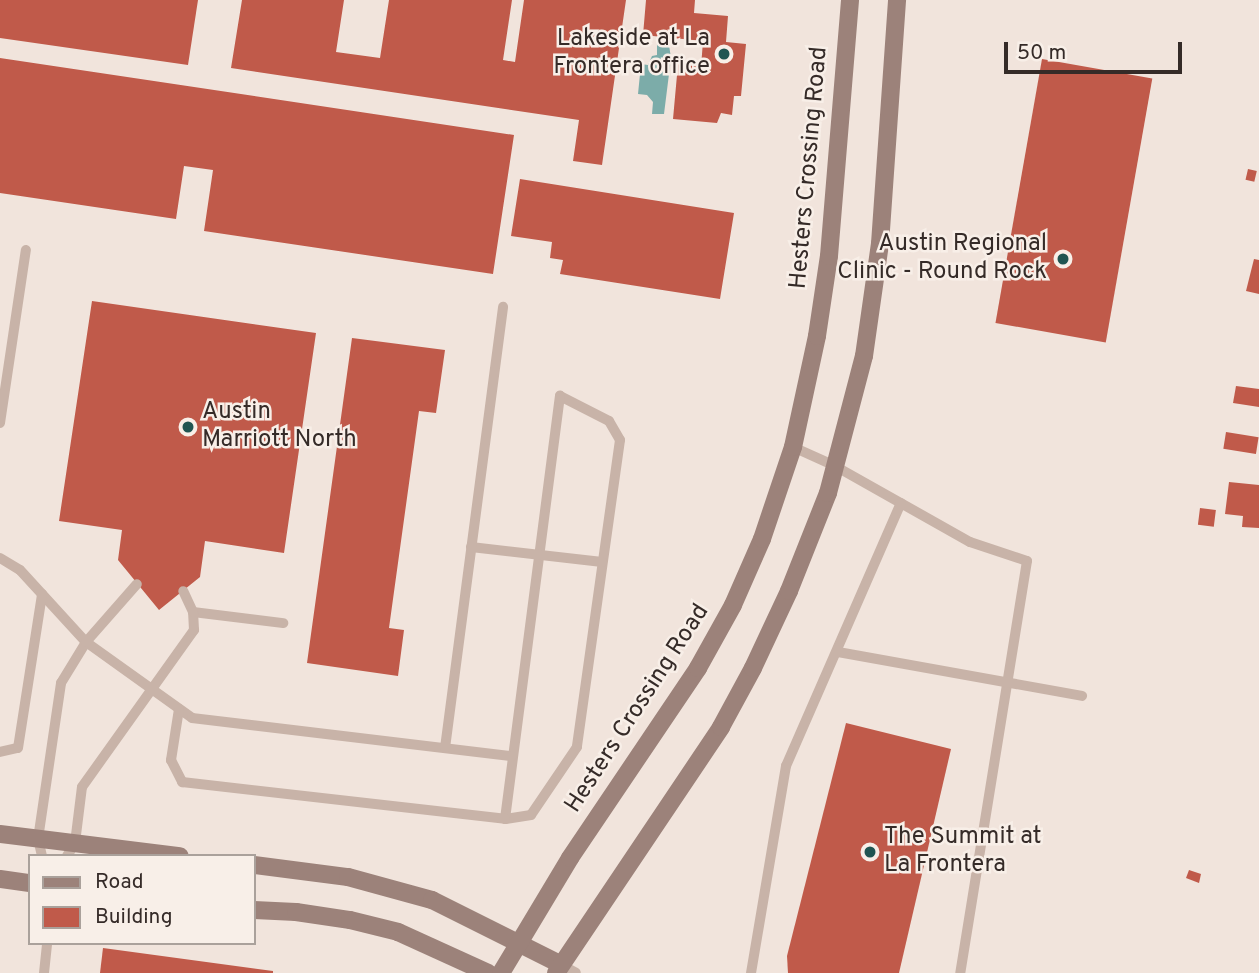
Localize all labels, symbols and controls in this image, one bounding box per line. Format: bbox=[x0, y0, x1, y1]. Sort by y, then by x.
place label: Lakeside at La Frontera office bbox=[553, 26, 710, 82]
scale bar bbox=[1007, 28, 1186, 72]
text: 50 m bbox=[1017, 40, 1066, 67]
marker: Lakeside at La Frontera office bbox=[716, 46, 732, 62]
street label: Hesters Crossing Road bbox=[785, 46, 835, 290]
place label: Austin Regional Clinic - Round Rock bbox=[837, 231, 1047, 287]
marker: Austin Regional Clinic - Round Rock bbox=[1053, 249, 1073, 269]
place label: Austin Marriott North bbox=[202, 399, 357, 455]
marker: Austin Marriott North bbox=[180, 419, 196, 435]
street label: Hesters Crossing Road bbox=[560, 599, 716, 819]
place label: The Summit at La Frontera bbox=[884, 824, 1042, 880]
marker: The Summit at La Frontera bbox=[862, 844, 878, 860]
legend bbox=[28, 854, 256, 945]
text: Road bbox=[95, 869, 144, 896]
text: Building bbox=[95, 904, 173, 931]

